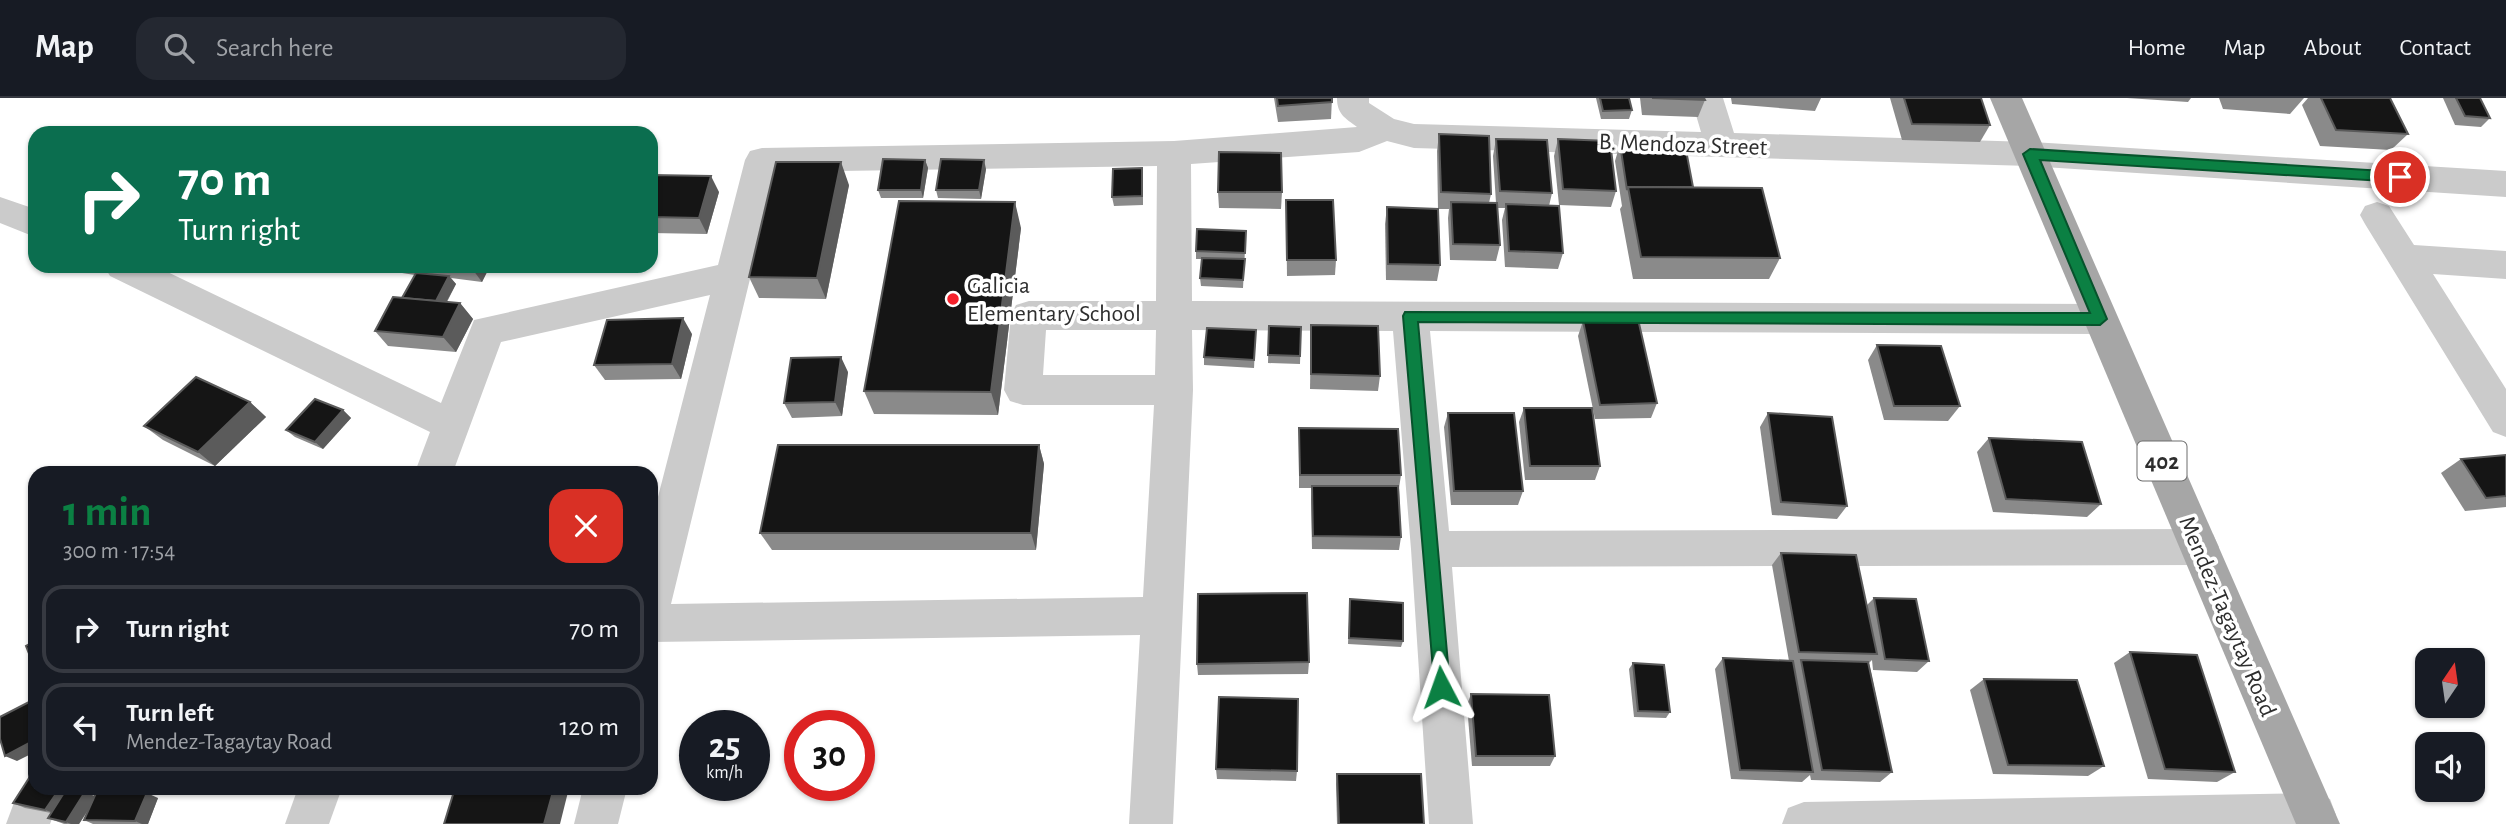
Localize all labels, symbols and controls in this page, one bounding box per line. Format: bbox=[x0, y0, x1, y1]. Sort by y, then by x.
search box bbox=[136, 17, 626, 80]
icon: search bbox=[160, 29, 198, 67]
text: Map bbox=[35, 31, 94, 64]
text: Search here bbox=[216, 35, 334, 61]
text: Home bbox=[2128, 36, 2186, 60]
text: Map bbox=[2224, 36, 2266, 60]
text: About bbox=[2304, 36, 2361, 60]
text: Contact bbox=[2399, 36, 2471, 60]
street label: B. Mendoza Street bbox=[1598, 130, 1768, 160]
pin bbox=[2370, 147, 2430, 207]
icon: right bbox=[63, 154, 154, 245]
text: 70 m bbox=[178, 156, 272, 205]
icon: arrive bbox=[2381, 158, 2419, 196]
text: Turn right bbox=[178, 214, 300, 246]
place label: Galicia Elementary School bbox=[967, 274, 1141, 326]
marker: Galicia Elementary School bbox=[945, 291, 961, 307]
road number: 402 bbox=[2138, 442, 2186, 480]
button: close bbox=[549, 489, 623, 563]
text: 1 min bbox=[63, 491, 152, 533]
street label: Mendez-Tagaytay Road bbox=[2174, 513, 2280, 720]
text: 300 m · 17:54 bbox=[63, 540, 175, 563]
icon: right bbox=[67, 610, 105, 648]
text: Turn right bbox=[126, 616, 229, 642]
text: 70 m bbox=[569, 616, 619, 642]
north arrow bbox=[2415, 648, 2485, 718]
map controls bbox=[2415, 648, 2485, 802]
position arrow bbox=[1404, 650, 1478, 724]
text: Turn left bbox=[126, 700, 214, 726]
icon: left bbox=[67, 708, 105, 746]
speed limit sign: 30 bbox=[784, 710, 875, 801]
text: 120 m bbox=[559, 714, 619, 740]
text: 25 bbox=[709, 729, 740, 764]
text: Mendez-Tagaytay Road bbox=[126, 731, 332, 754]
button: sound bbox=[2415, 732, 2485, 802]
text: km/h bbox=[706, 764, 743, 782]

